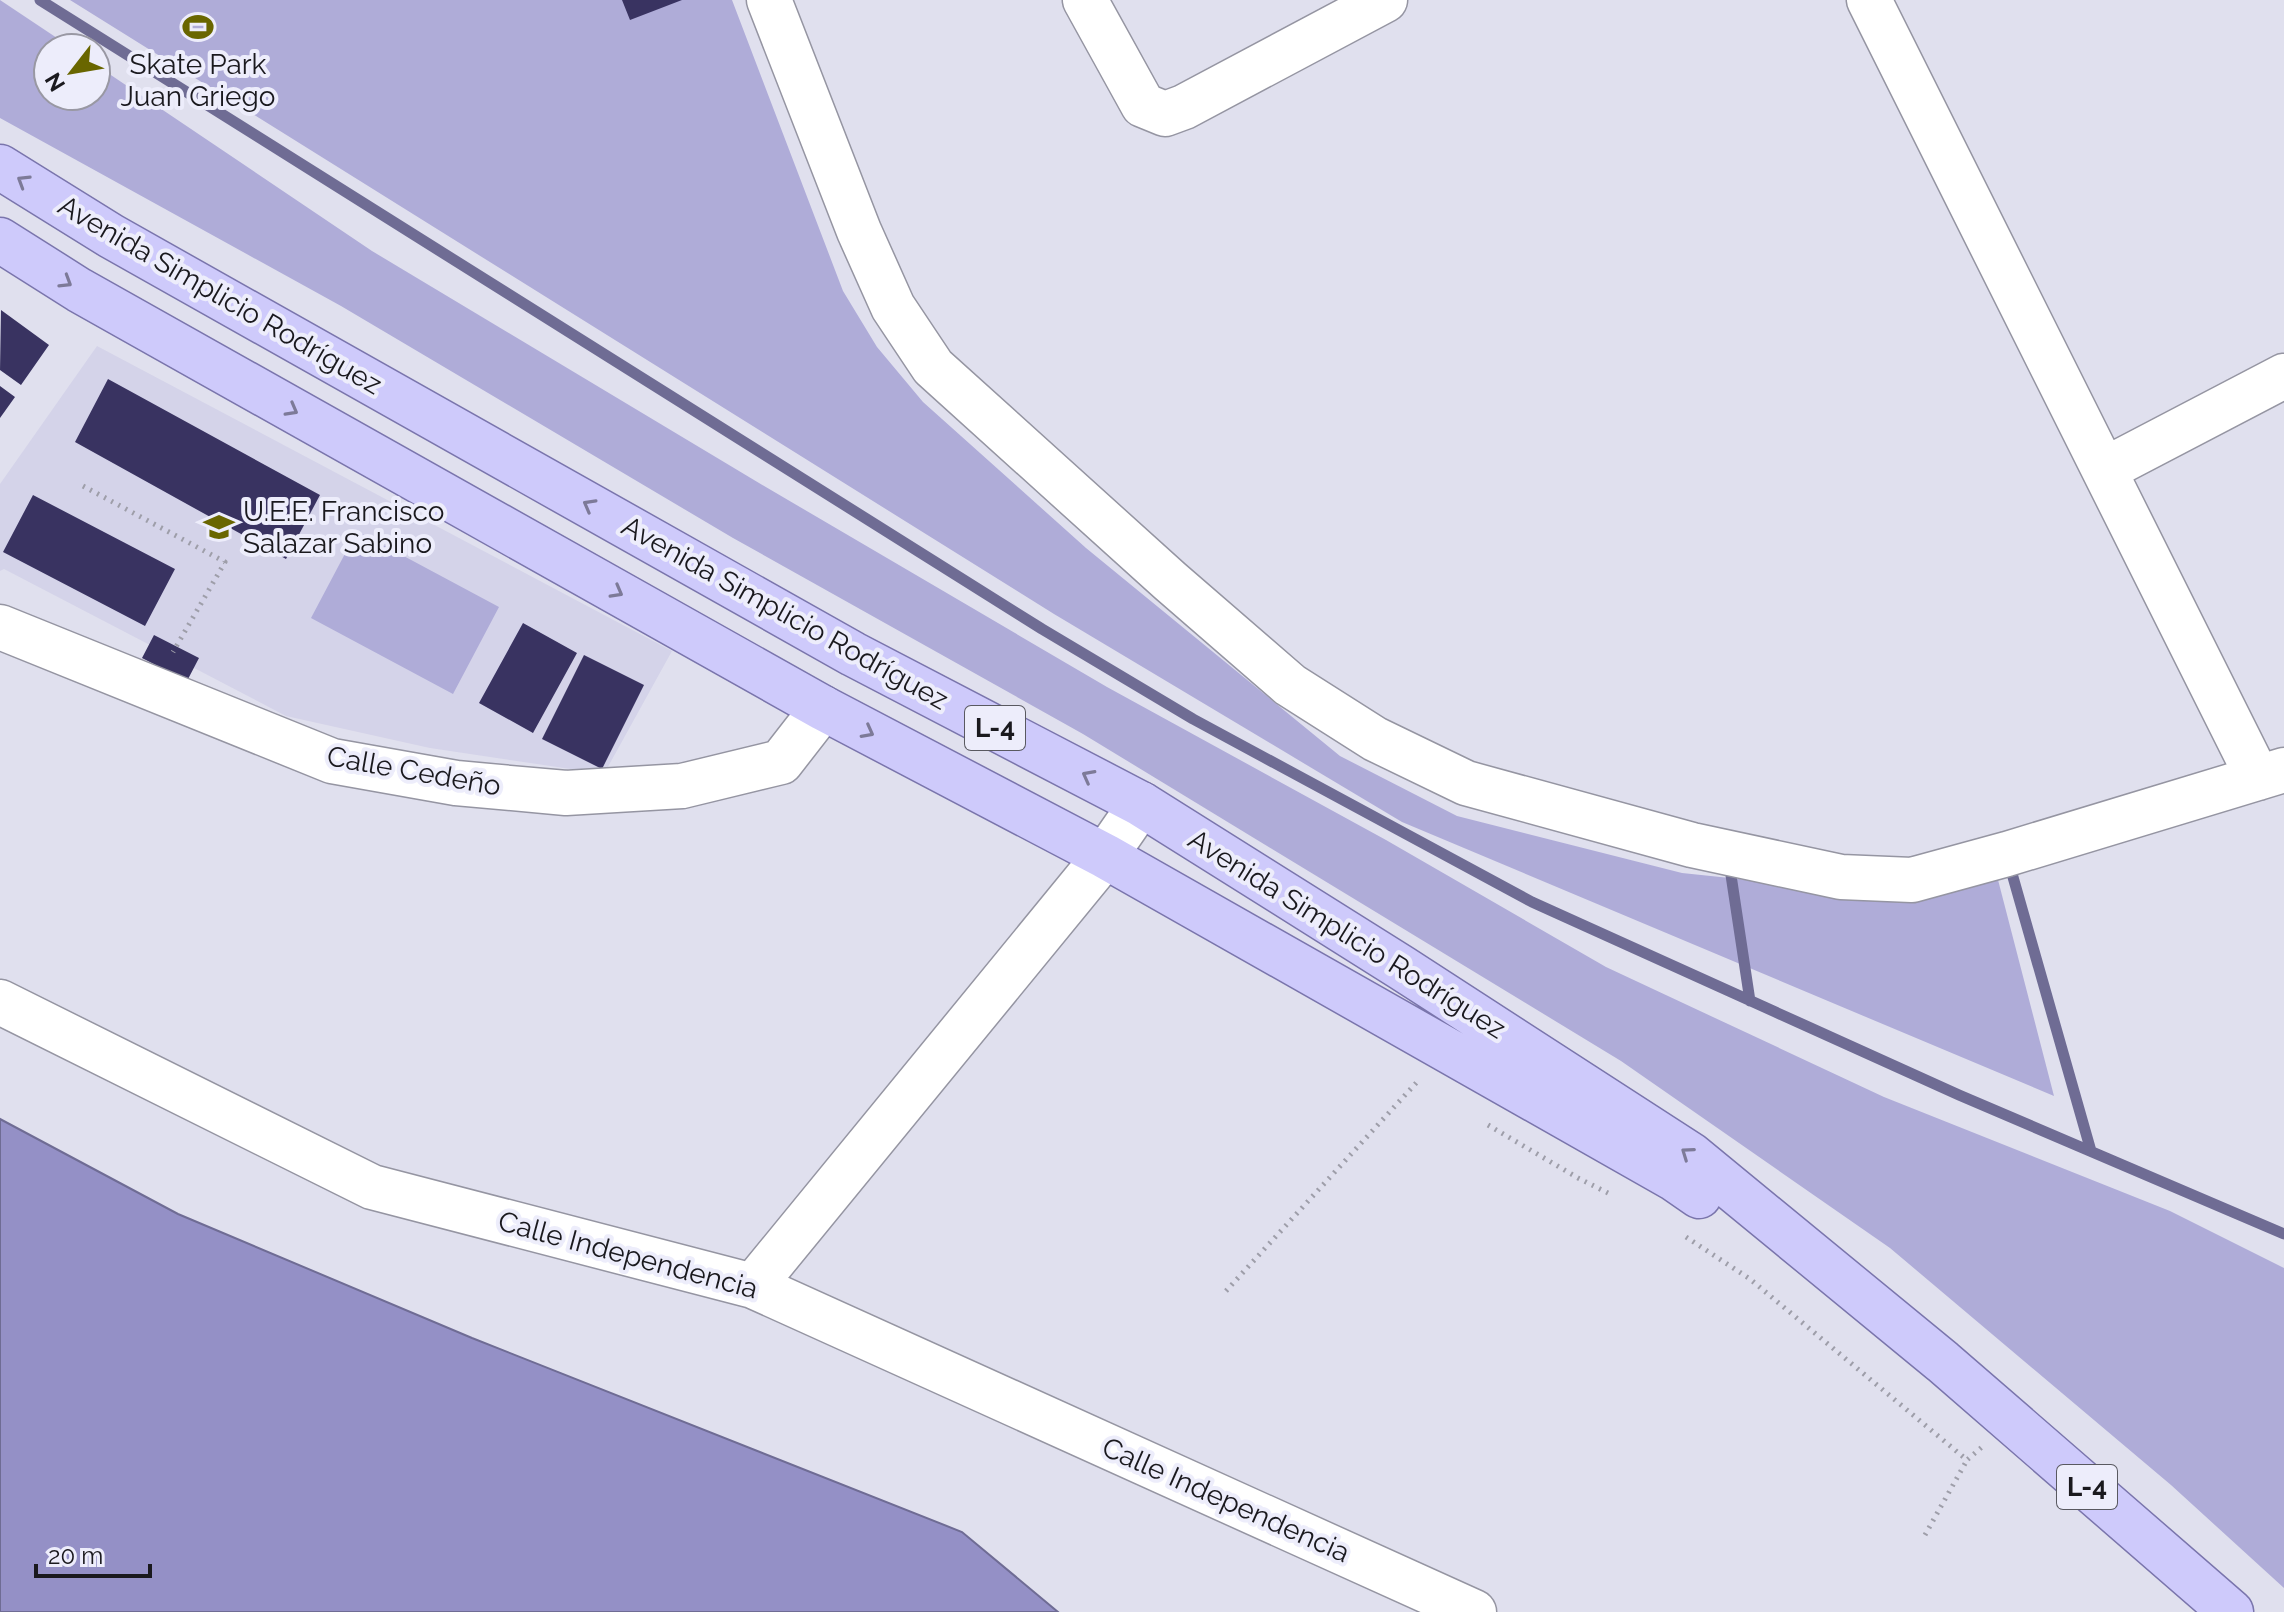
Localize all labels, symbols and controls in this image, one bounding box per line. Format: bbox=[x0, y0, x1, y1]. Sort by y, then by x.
sports icon: Skate Park Juan Griego bbox=[181, 10, 215, 44]
north arrow bbox=[32, 32, 112, 112]
place label: Skate Park Juan Griego bbox=[120, 48, 276, 113]
text: N bbox=[39, 68, 70, 96]
one-way arrow bbox=[17, 176, 32, 191]
street label: Avenida Simplicio Rodríguez bbox=[52, 189, 388, 401]
one-way arrow bbox=[57, 272, 72, 287]
one-way arrow bbox=[284, 400, 298, 416]
place label: U.E.E. Francisco Salazar Sabino bbox=[243, 495, 445, 560]
one-way arrow bbox=[583, 499, 598, 515]
street label: Avenida Simplicio Rodríguez bbox=[616, 509, 954, 717]
school or university icon: U.E.E. Francisco Salazar Sabino bbox=[202, 510, 236, 544]
one-way arrow bbox=[608, 582, 622, 598]
road number: L-4 bbox=[965, 706, 1025, 750]
one-way arrow bbox=[860, 723, 875, 738]
street label: Calle Cedeño bbox=[325, 739, 503, 803]
one-way arrow bbox=[1082, 771, 1096, 786]
street label: Avenida Simplicio Rodríguez bbox=[1182, 823, 1512, 1045]
one-way arrow bbox=[1682, 1148, 1696, 1163]
street label: Calle Independencia bbox=[495, 1204, 761, 1306]
street label: Calle Independencia bbox=[1097, 1431, 1355, 1569]
road number: L-4 bbox=[2057, 1465, 2117, 1509]
scale bar bbox=[36, 1528, 150, 1578]
text: 20 m bbox=[48, 1541, 103, 1570]

